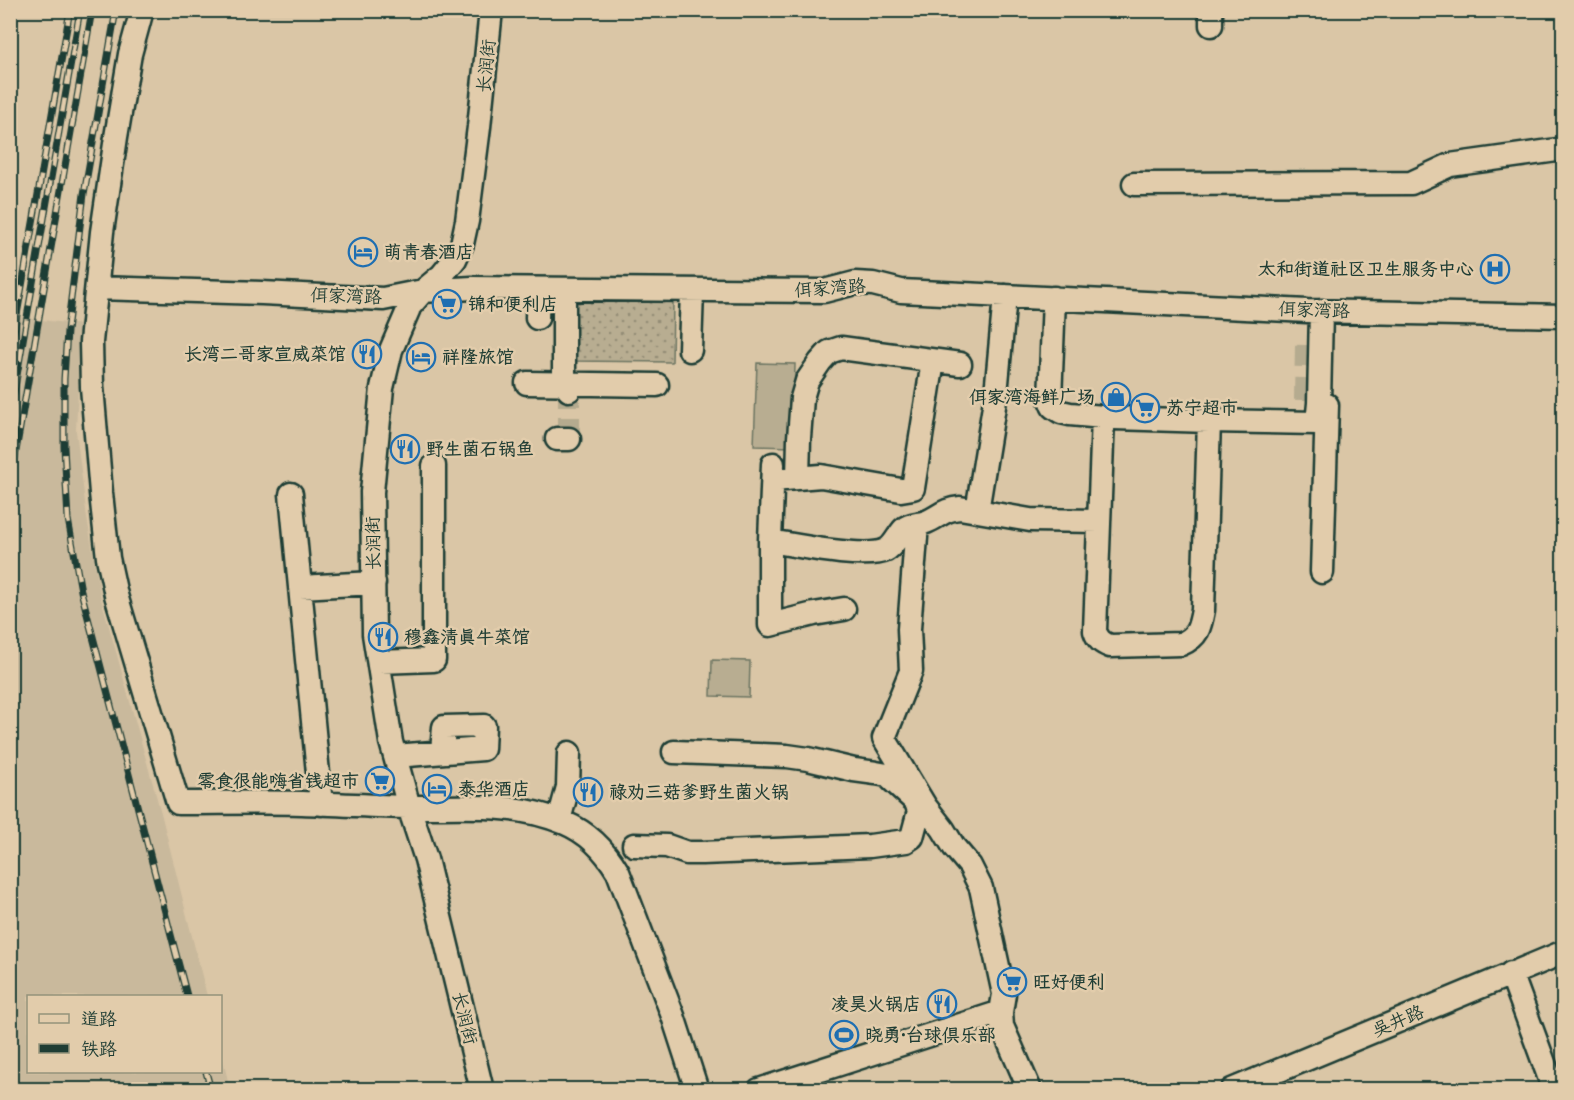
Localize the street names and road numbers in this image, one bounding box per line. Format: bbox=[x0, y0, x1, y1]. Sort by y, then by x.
street label: 长润街 bbox=[467, 37, 505, 95]
street label: 佴家湾路 bbox=[793, 270, 867, 306]
street label: 佴家湾路 bbox=[309, 279, 383, 313]
street label: 佴家湾路 bbox=[1277, 293, 1351, 327]
street label: 长润街 bbox=[357, 516, 389, 570]
street label: 长润街 bbox=[443, 988, 487, 1048]
street label: 吴井路 bbox=[1367, 996, 1429, 1046]

